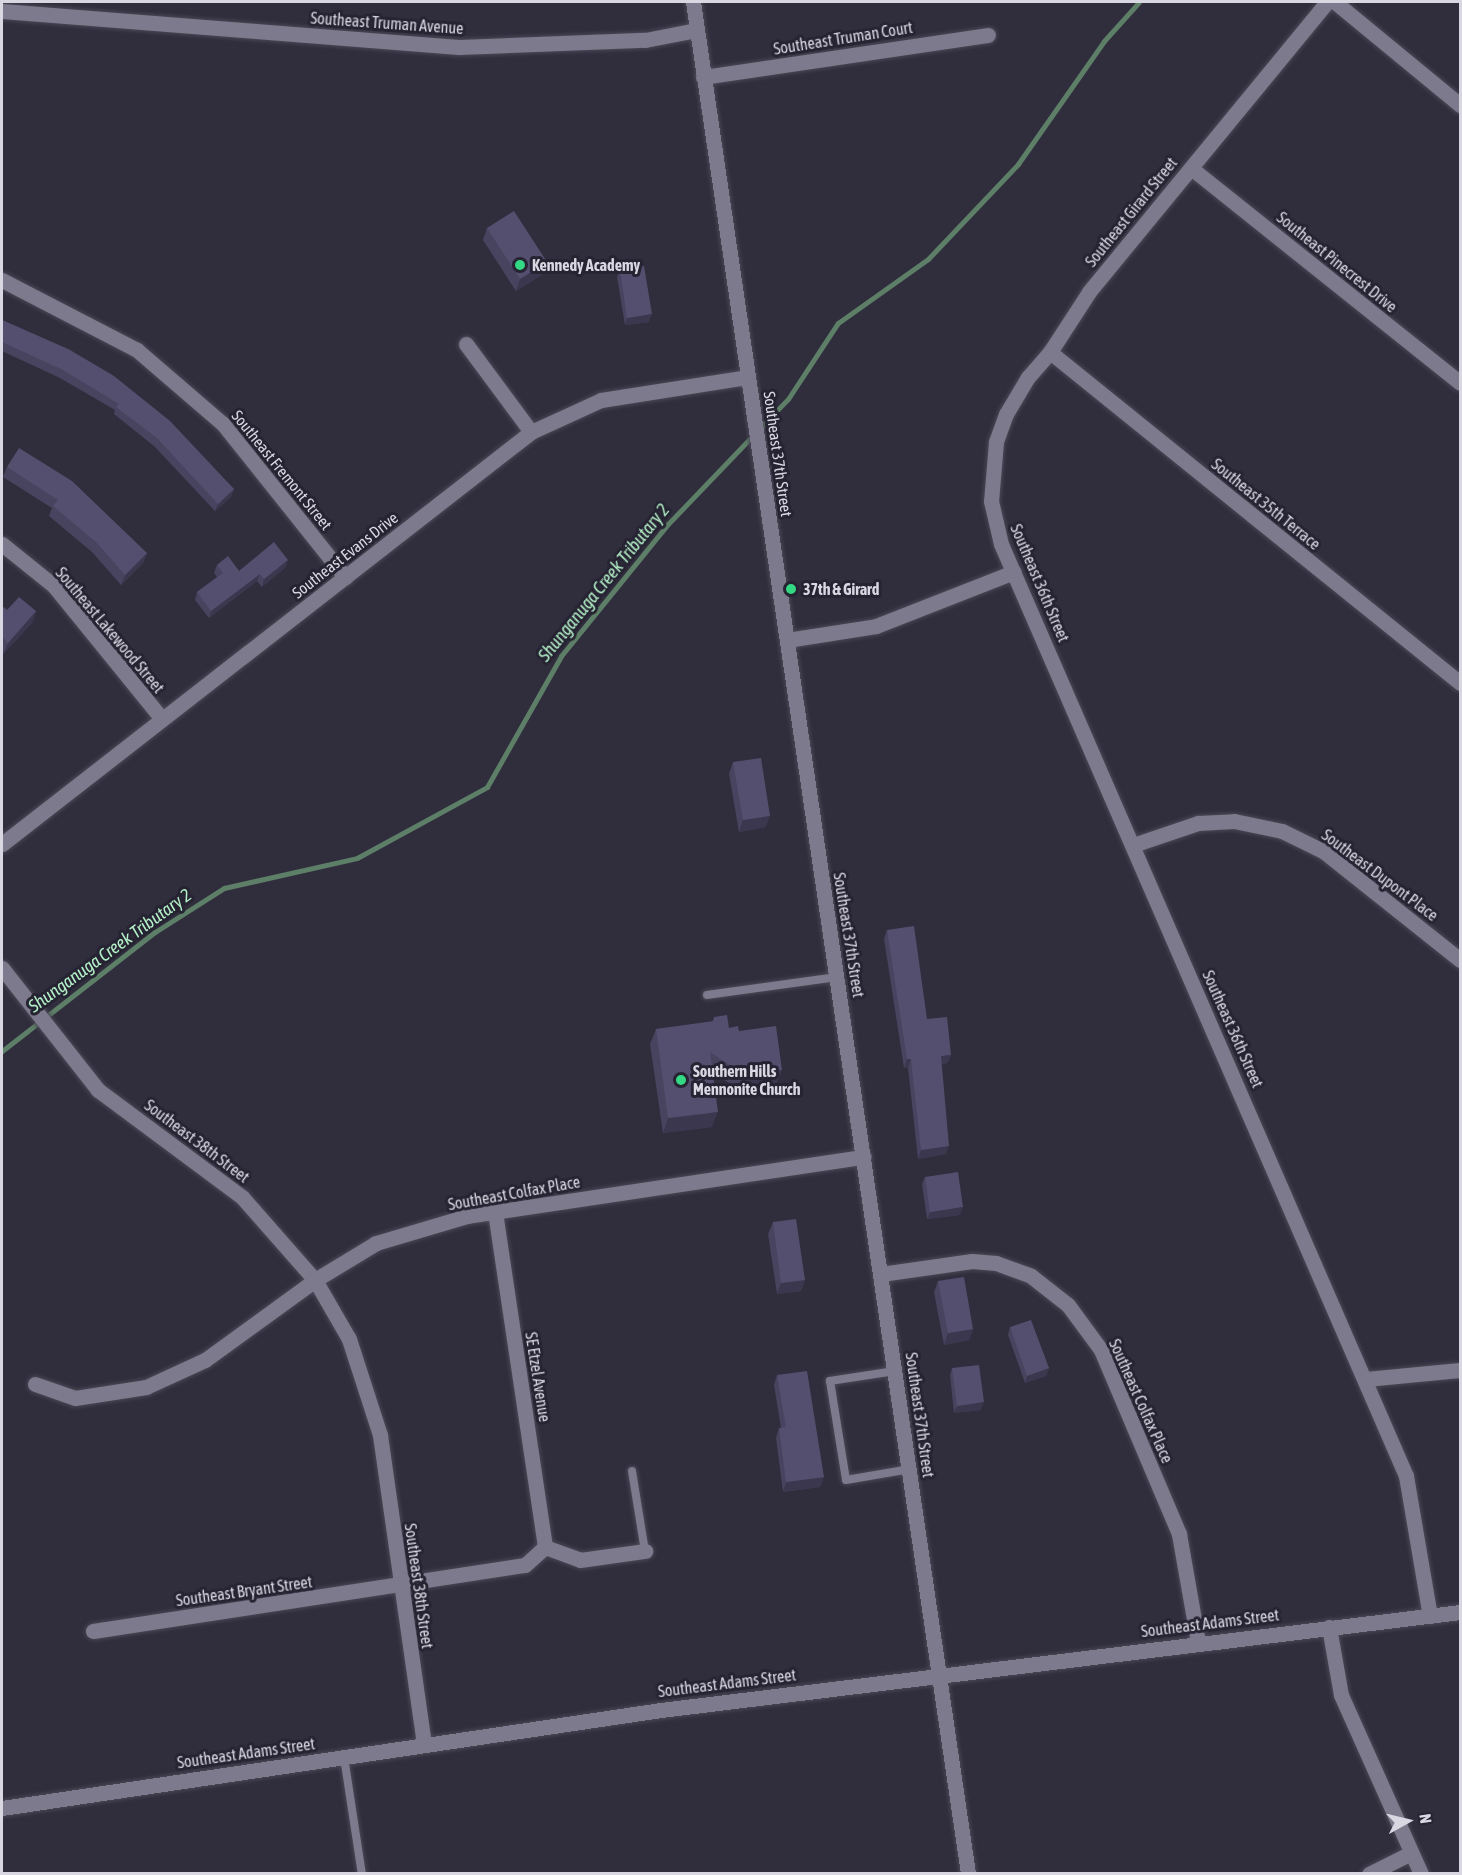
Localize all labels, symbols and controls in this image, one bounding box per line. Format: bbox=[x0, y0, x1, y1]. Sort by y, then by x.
street label: Southeast Truman Avenue bbox=[310, 8, 464, 38]
street label: Southeast Truman Court bbox=[772, 18, 914, 58]
street label: Southeast Girard Street bbox=[1081, 153, 1181, 271]
street label: Southeast Pinecrest Drive bbox=[1273, 208, 1401, 316]
place label: Kennedy Academy bbox=[532, 255, 640, 275]
marker: Kennedy Academy bbox=[513, 258, 527, 272]
street label: Southeast 37th Street bbox=[760, 390, 796, 518]
street label: Southeast Fremont Street bbox=[228, 406, 336, 534]
street label: Southeast 35th Terrace bbox=[1208, 454, 1324, 554]
water label: Shunganuga Creek Tributary 2 bbox=[534, 500, 674, 666]
street label: Southeast Evans Drive bbox=[288, 508, 402, 602]
street label: Southeast 36th Street bbox=[1007, 521, 1073, 645]
street label: Southeast Lakewood Street bbox=[52, 563, 168, 697]
place label: 37th & Girard bbox=[803, 579, 879, 599]
marker: 37th & Girard bbox=[784, 582, 798, 596]
street label: Southeast Dupont Place bbox=[1318, 825, 1442, 925]
street label: Southeast 37th Street bbox=[830, 871, 868, 999]
water label: Shunganuga Creek Tributary 2 bbox=[24, 885, 196, 1017]
street label: Southeast 36th Street bbox=[1199, 967, 1267, 1091]
place label: Southern Hills Mennonite Church bbox=[693, 1061, 800, 1099]
marker: Southern Hills Mennonite Church bbox=[674, 1073, 688, 1087]
street label: Southeast 38th Street bbox=[141, 1095, 253, 1187]
street label: Southeast Colfax Place bbox=[447, 1172, 581, 1214]
street label: SE Etzel Avenue bbox=[521, 1331, 555, 1423]
street label: Southeast Colfax Place bbox=[1105, 1336, 1177, 1466]
street label: Southeast 37th Street bbox=[902, 1351, 938, 1479]
street label: Southeast 38th Street bbox=[401, 1522, 437, 1650]
street label: Southeast Bryant Street bbox=[175, 1572, 313, 1610]
street label: Southeast Adams Street bbox=[1140, 1605, 1280, 1641]
street label: Southeast Adams Street bbox=[657, 1665, 797, 1701]
street label: Southeast Adams Street bbox=[176, 1734, 316, 1772]
north arrow bbox=[1378, 1791, 1438, 1851]
text: N bbox=[1416, 1813, 1435, 1824]

